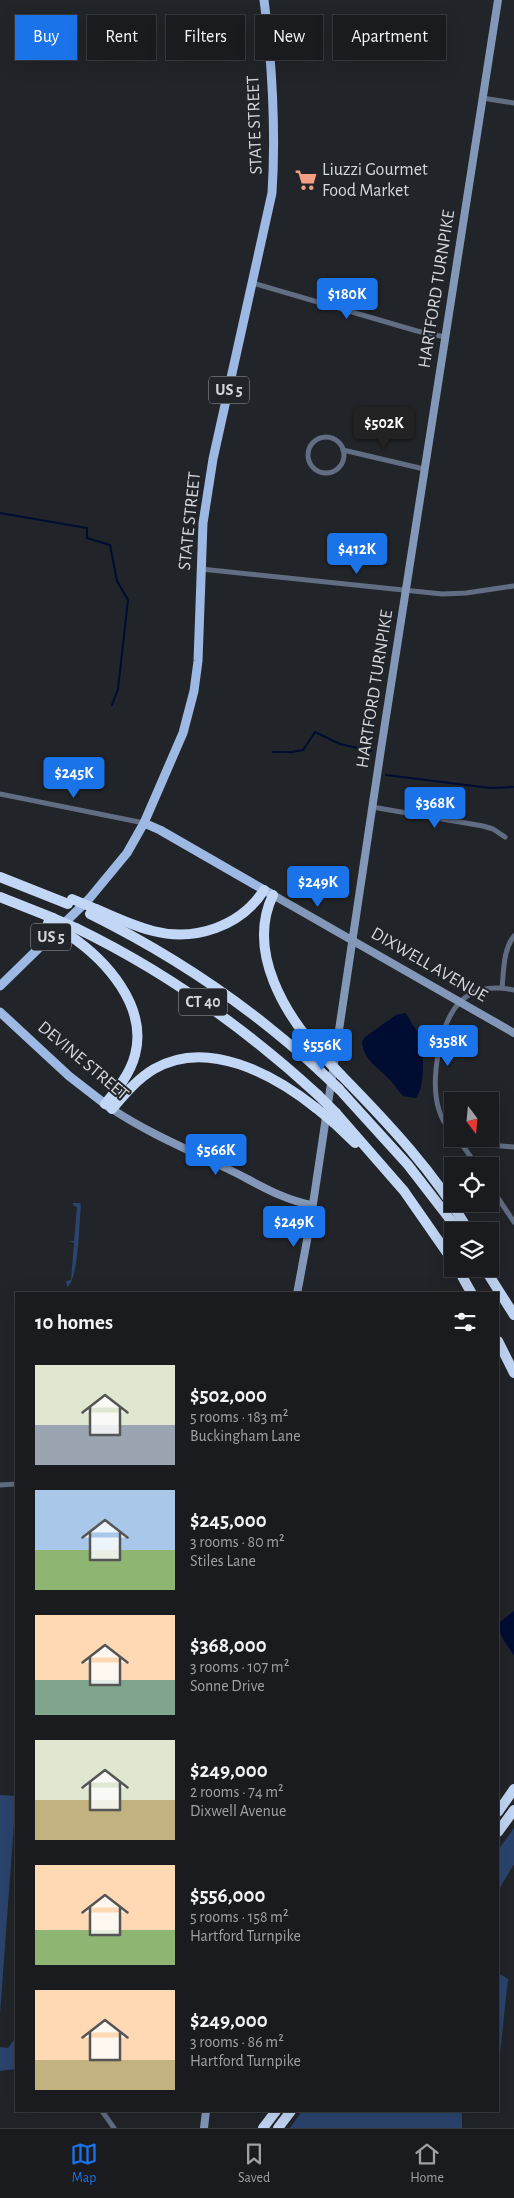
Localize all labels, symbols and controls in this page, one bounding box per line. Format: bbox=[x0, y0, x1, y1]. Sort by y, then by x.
chip: Buy bbox=[15, 15, 77, 60]
chip: Rent bbox=[87, 15, 156, 60]
chip: Filters bbox=[166, 15, 245, 60]
chip: New bbox=[255, 15, 323, 60]
chip: Apartment bbox=[333, 15, 446, 60]
street label: STATE STREET bbox=[244, 75, 266, 175]
place label: Liuzzi Gourmet Food Market bbox=[322, 161, 428, 200]
supermarket icon: Liuzzi Gourmet Food Market bbox=[293, 167, 319, 193]
street label: HARTFORD TURNPIKE bbox=[416, 208, 458, 369]
pin: $180K bbox=[312, 278, 382, 320]
text: $180K bbox=[328, 286, 366, 302]
road number: US 5 bbox=[209, 376, 249, 404]
pin: $502K bbox=[349, 406, 419, 449]
text: $502K bbox=[364, 415, 404, 431]
street label: STATE STREET bbox=[176, 471, 204, 571]
pin: $412K bbox=[322, 532, 392, 575]
text: $412K bbox=[338, 541, 376, 557]
street label: HARTFORD TURNPIKE bbox=[354, 608, 396, 769]
pin: $245K bbox=[39, 756, 109, 799]
text: $245K bbox=[54, 765, 94, 781]
pin: $368K bbox=[400, 786, 470, 829]
text: $368K bbox=[415, 795, 455, 811]
pin: $249K bbox=[283, 866, 353, 908]
text: $249K bbox=[298, 874, 338, 890]
road number: US 5 bbox=[31, 924, 71, 950]
street label: DIXWELL AVENUE bbox=[368, 924, 490, 1006]
road number: CT 40 bbox=[179, 989, 227, 1016]
street label: DEVINE STREET bbox=[34, 1018, 132, 1104]
pin: $358K bbox=[413, 1024, 483, 1067]
pin: $556K bbox=[287, 1028, 357, 1071]
text: $358K bbox=[429, 1033, 467, 1049]
text: $556K bbox=[303, 1037, 341, 1053]
north arrow bbox=[444, 1092, 499, 1148]
map controls bbox=[444, 1092, 499, 1277]
pin: $566K bbox=[181, 1134, 251, 1176]
text: $566K bbox=[197, 1142, 235, 1158]
button: locate bbox=[444, 1157, 499, 1212]
pin: $249K bbox=[259, 1206, 329, 1248]
text: $249K bbox=[274, 1214, 314, 1230]
button: layers bbox=[444, 1222, 499, 1277]
icon: filters bbox=[451, 1308, 479, 1336]
text: 10 homes bbox=[35, 1312, 113, 1333]
icon: home bbox=[75, 1385, 135, 1445]
text: $502,000 bbox=[190, 1385, 267, 1406]
text: 5 rooms · 183 m² bbox=[190, 1409, 288, 1425]
text: Buckingham Lane bbox=[190, 1428, 301, 1444]
icon: home bbox=[75, 1510, 135, 1570]
text: $245,000 bbox=[190, 1510, 267, 1531]
text: 3 rooms · 80 m² bbox=[190, 1534, 285, 1550]
text: Stiles Lane bbox=[190, 1553, 256, 1569]
icon: home bbox=[75, 1635, 135, 1695]
text: $368,000 bbox=[190, 1635, 267, 1656]
text: 3 rooms · 107 m² bbox=[190, 1659, 289, 1675]
text: Sonne Drive bbox=[190, 1678, 265, 1694]
icon: home bbox=[75, 1760, 135, 1820]
text: $249,000 bbox=[190, 1760, 268, 1781]
text: 2 rooms · 74 m² bbox=[190, 1784, 284, 1800]
text: Dixwell Avenue bbox=[190, 1803, 286, 1819]
icon: home bbox=[75, 1885, 135, 1945]
text: $556,000 bbox=[190, 1885, 265, 1906]
text: 5 rooms · 158 m² bbox=[190, 1909, 289, 1925]
text: Hartford Turnpike bbox=[190, 1928, 301, 1944]
icon: home bbox=[75, 2010, 135, 2070]
text: $249,000 bbox=[190, 2010, 268, 2031]
text: 3 rooms · 86 m² bbox=[190, 2034, 284, 2050]
text: Hartford Turnpike bbox=[190, 2053, 301, 2069]
tab: Map bbox=[70, 2140, 98, 2187]
tab: Saved bbox=[238, 2140, 270, 2187]
tab: Home bbox=[410, 2140, 444, 2187]

